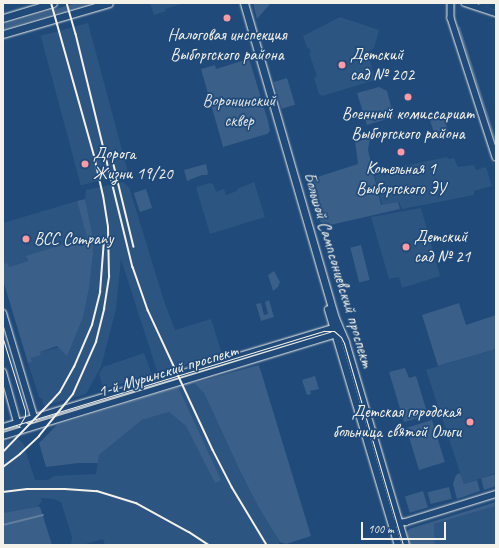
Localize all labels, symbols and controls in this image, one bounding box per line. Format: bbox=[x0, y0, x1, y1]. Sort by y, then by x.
marker: Налоговая инспекция Выборгского района bbox=[222, 13, 232, 23]
place label: Налоговая инспекция Выборгского района bbox=[168, 25, 286, 65]
place label: Детский сад № 202 bbox=[350, 45, 414, 85]
marker: Детский сад № 202 bbox=[337, 60, 347, 70]
park label: Воронинский сквер bbox=[203, 91, 275, 131]
marker: Военный комиссариат Выборгского района bbox=[403, 92, 413, 102]
place label: Военный комиссариат Выборгского района bbox=[342, 104, 474, 144]
place label: Дорога Жизни 19/20 bbox=[93, 144, 173, 184]
marker: Котельная 1 Выборгского ЭУ bbox=[396, 147, 406, 157]
marker: Дорога Жизни 19/20 bbox=[80, 159, 90, 169]
place label: Котельная 1 Выборгского ЭУ bbox=[356, 159, 446, 199]
street label: Большой Сампсониевский проспект bbox=[299, 170, 377, 370]
place label: Детский сад № 21 bbox=[414, 227, 470, 267]
place label: BCC Company bbox=[34, 229, 113, 249]
marker: BCC Company bbox=[21, 234, 31, 244]
marker: Детский сад № 21 bbox=[401, 242, 411, 252]
street label: 1-й Муринский проспект bbox=[95, 340, 241, 402]
place label: Детская городская больница святой Ольги bbox=[334, 402, 461, 442]
marker: Детская городская больница святой Ольги bbox=[464, 416, 476, 428]
scale bar bbox=[363, 514, 448, 540]
text: 100 m bbox=[368, 521, 394, 537]

